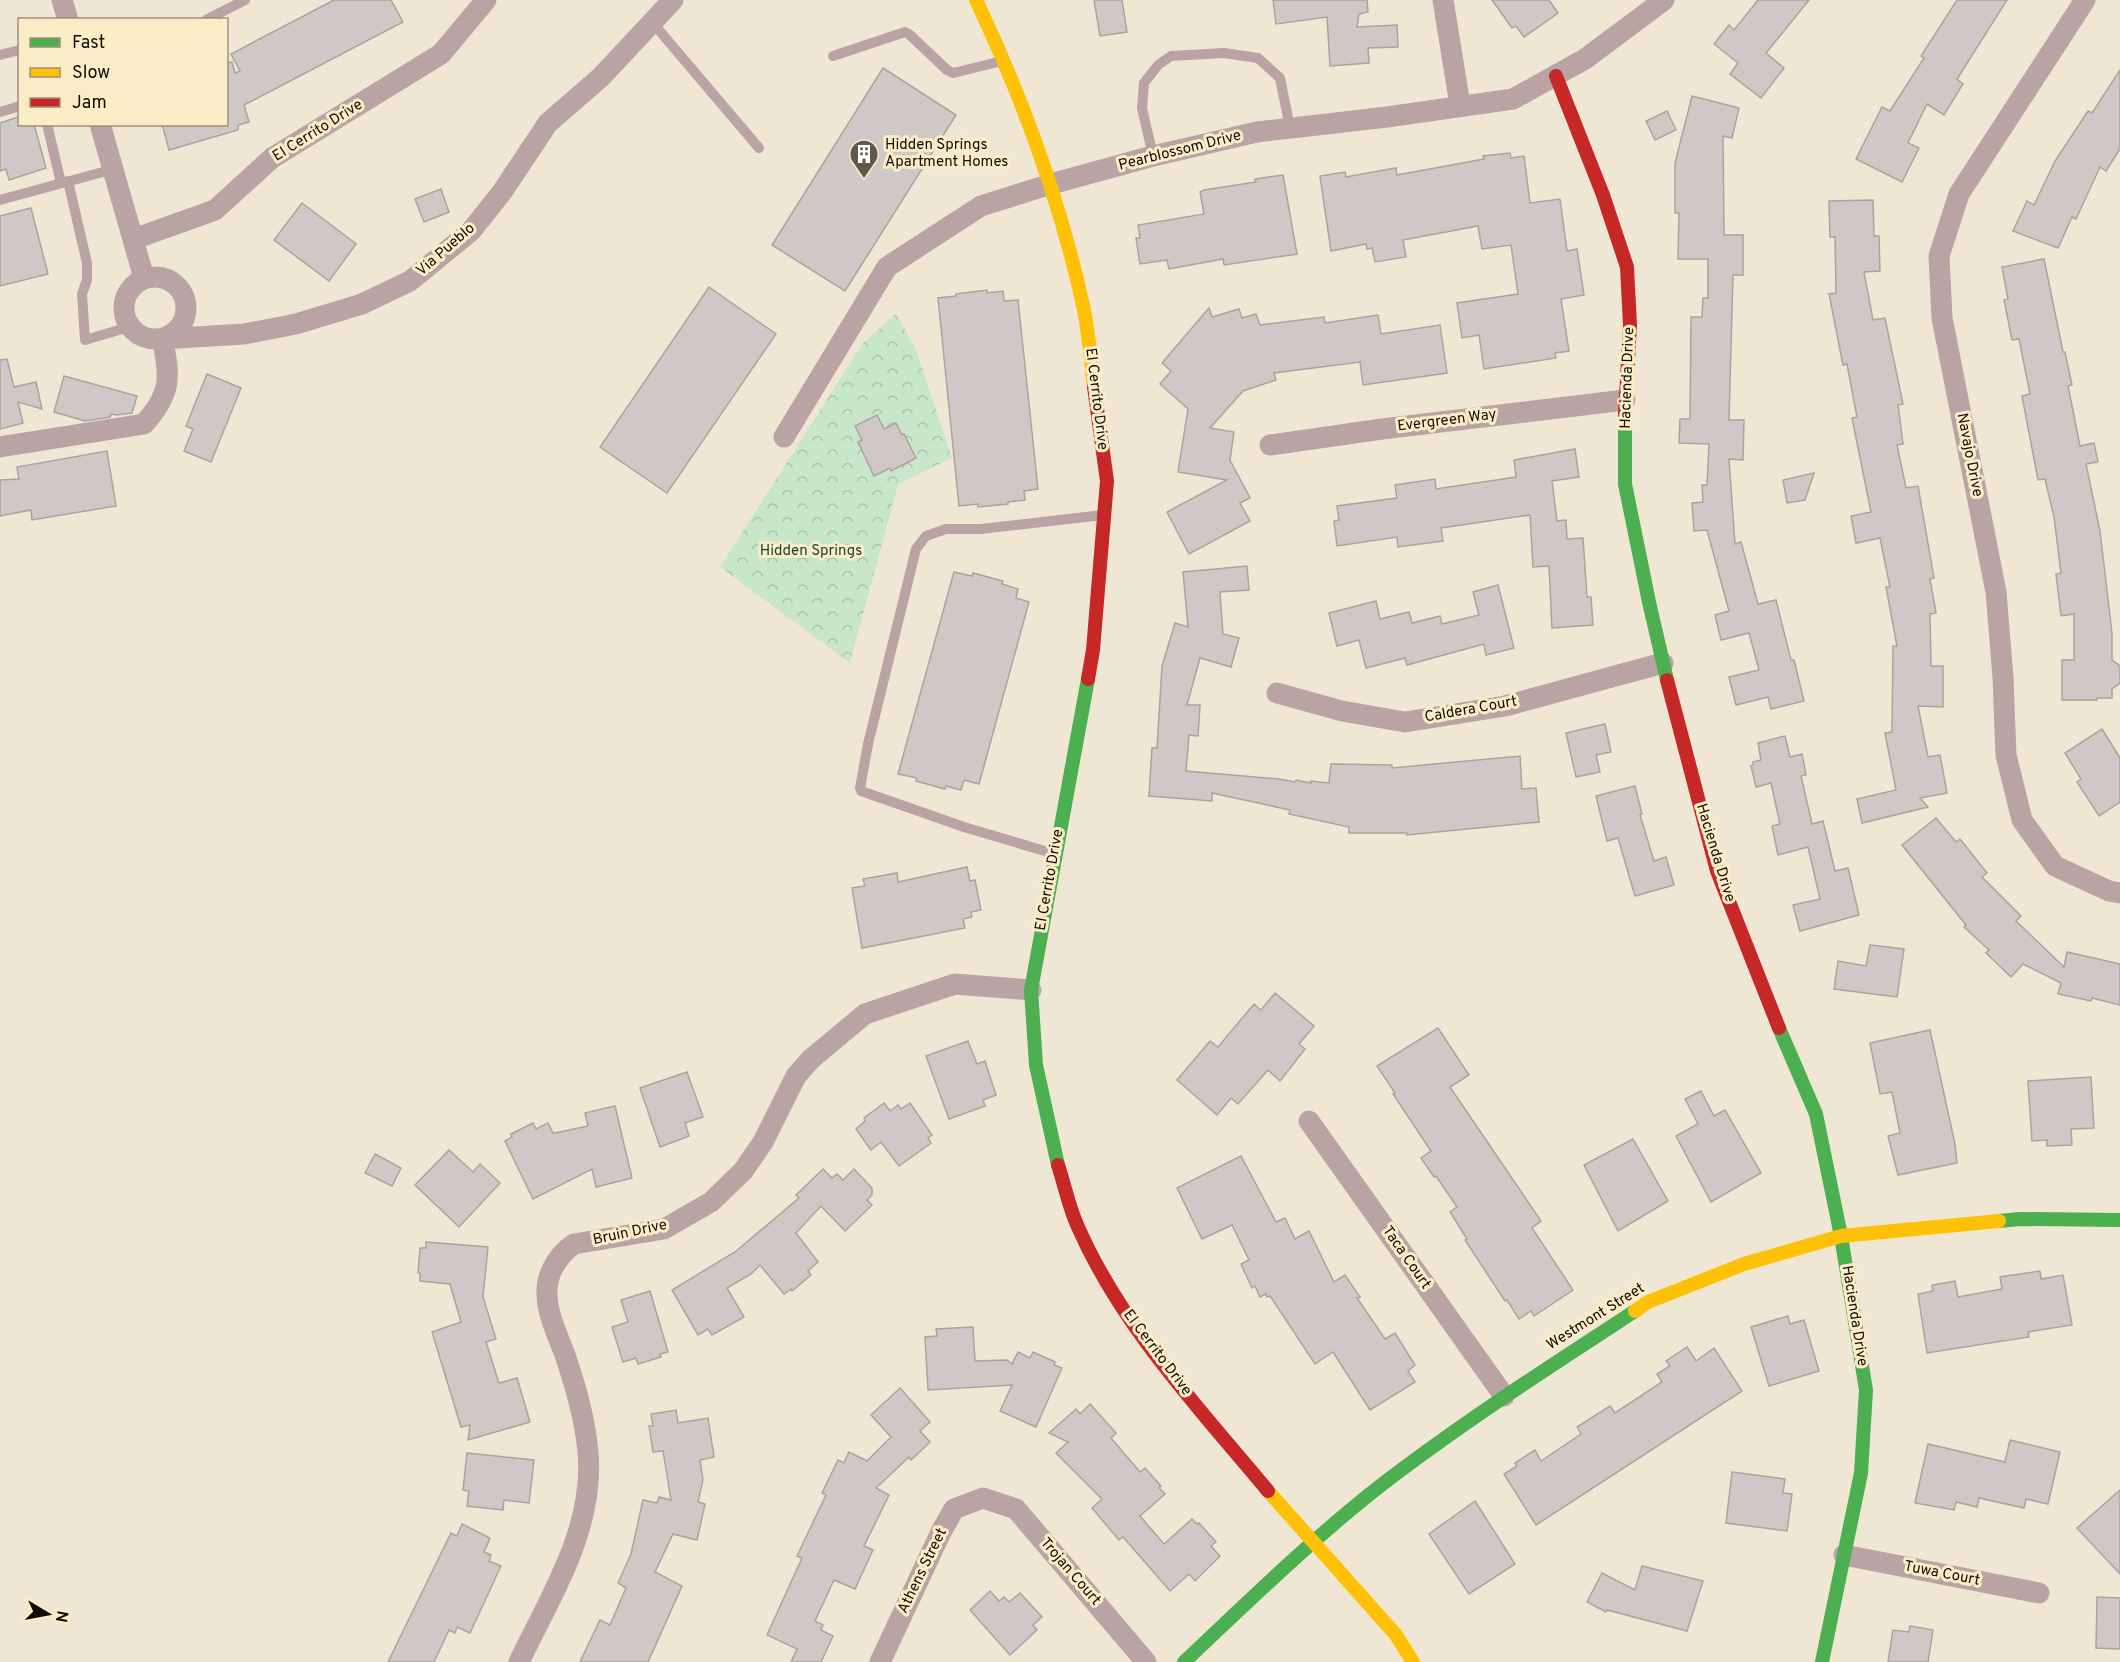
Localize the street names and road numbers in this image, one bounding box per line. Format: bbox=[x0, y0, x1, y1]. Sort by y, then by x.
street label: El Cerrito Drive bbox=[269, 96, 367, 166]
street label: Pearblossom Drive bbox=[1117, 127, 1243, 175]
street label: Via Pueblo bbox=[413, 219, 479, 281]
street label: Hacienda Drive bbox=[1617, 327, 1639, 429]
street label: El Cerrito Drive bbox=[1080, 347, 1112, 451]
street label: Evergreen Way bbox=[1396, 405, 1498, 437]
street label: Navajo Drive bbox=[1952, 411, 1986, 499]
street label: Caldera Court bbox=[1423, 693, 1519, 727]
street label: Hacienda Drive bbox=[1691, 802, 1739, 904]
street label: El Cerrito Drive bbox=[1032, 828, 1068, 932]
street label: Bruin Drive bbox=[591, 1216, 669, 1250]
street label: Taca Court bbox=[1377, 1223, 1435, 1293]
street label: Hacienda Drive bbox=[1837, 1264, 1871, 1368]
street label: Westmont Street bbox=[1543, 1279, 1649, 1355]
street label: El Cerrito Drive bbox=[1118, 1306, 1196, 1400]
street label: Athens Street bbox=[894, 1525, 952, 1617]
street label: Trojan Court bbox=[1035, 1534, 1105, 1610]
street label: Tuwa Court bbox=[1902, 1557, 1982, 1591]

